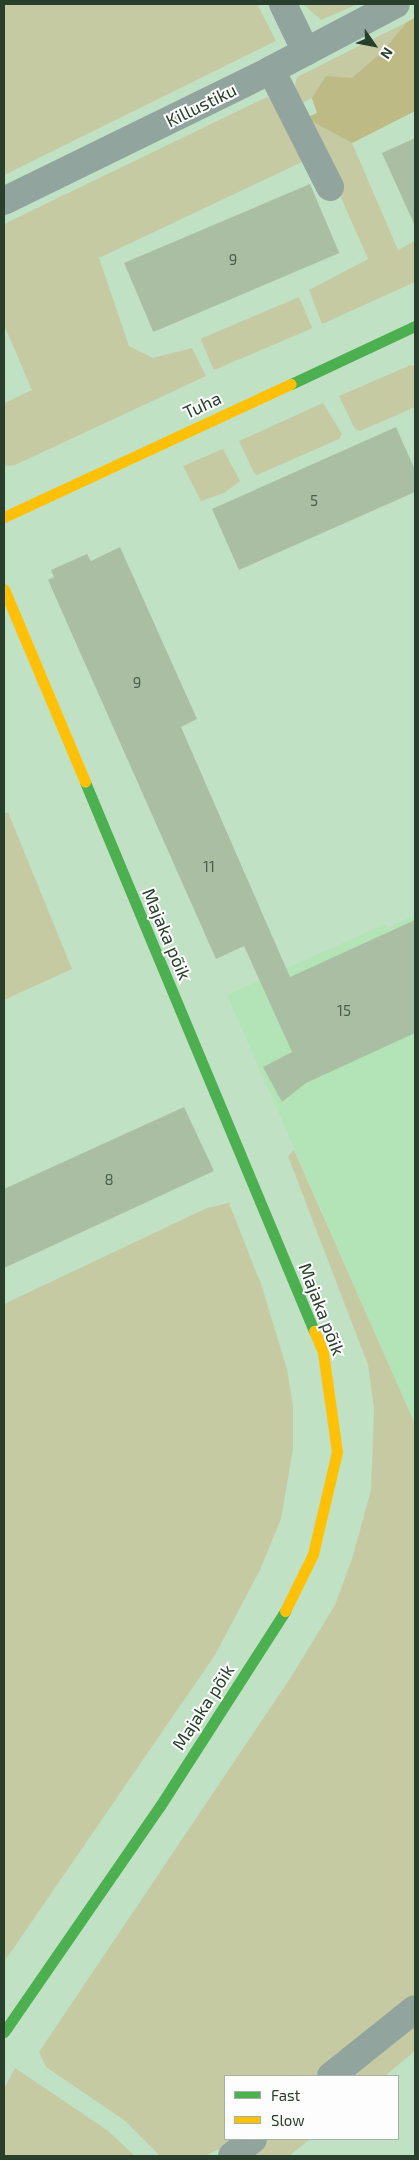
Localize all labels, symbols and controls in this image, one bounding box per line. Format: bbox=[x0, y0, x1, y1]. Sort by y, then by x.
north arrow bbox=[349, 20, 399, 70]
text: N bbox=[377, 45, 397, 62]
street label: Killustiku bbox=[162, 79, 240, 131]
house number: 9 bbox=[229, 251, 237, 269]
street label: Tuha bbox=[180, 387, 224, 423]
house number: 5 bbox=[310, 492, 318, 510]
house number: 9 bbox=[133, 674, 141, 692]
house number: 11 bbox=[203, 858, 215, 876]
street label: Majaka põik bbox=[138, 885, 196, 983]
house number: 15 bbox=[337, 1002, 351, 1020]
house number: 8 bbox=[104, 1171, 114, 1189]
street label: Majaka põik bbox=[294, 1260, 350, 1358]
street label: Majaka põik bbox=[167, 1660, 239, 1754]
legend bbox=[224, 2075, 399, 2140]
text: Fast bbox=[271, 2086, 300, 2104]
text: Slow bbox=[271, 2111, 305, 2129]

